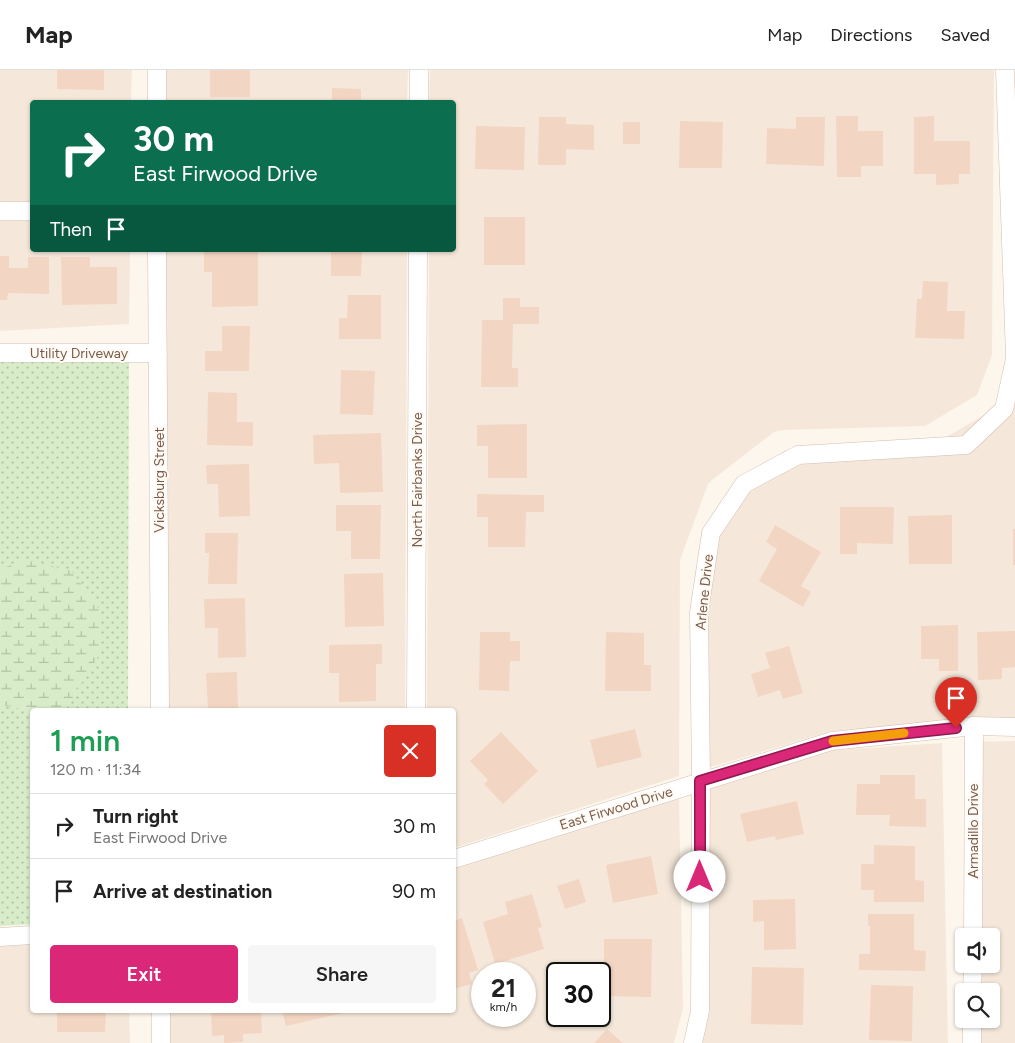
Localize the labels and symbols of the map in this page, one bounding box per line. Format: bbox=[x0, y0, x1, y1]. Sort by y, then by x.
street label: Utility Driveway bbox=[30, 345, 129, 362]
street label: North Fairbanks Drive bbox=[409, 412, 426, 548]
street label: Vicksburg Street bbox=[151, 427, 168, 533]
street label: Arlene Drive bbox=[692, 553, 717, 631]
pin bbox=[935, 677, 977, 728]
street label: East Firwood Drive bbox=[558, 783, 675, 834]
street label: Armadillo Drive bbox=[965, 783, 982, 878]
position arrow bbox=[673, 850, 725, 902]
speed limit sign: 30 bbox=[546, 962, 611, 1027]

